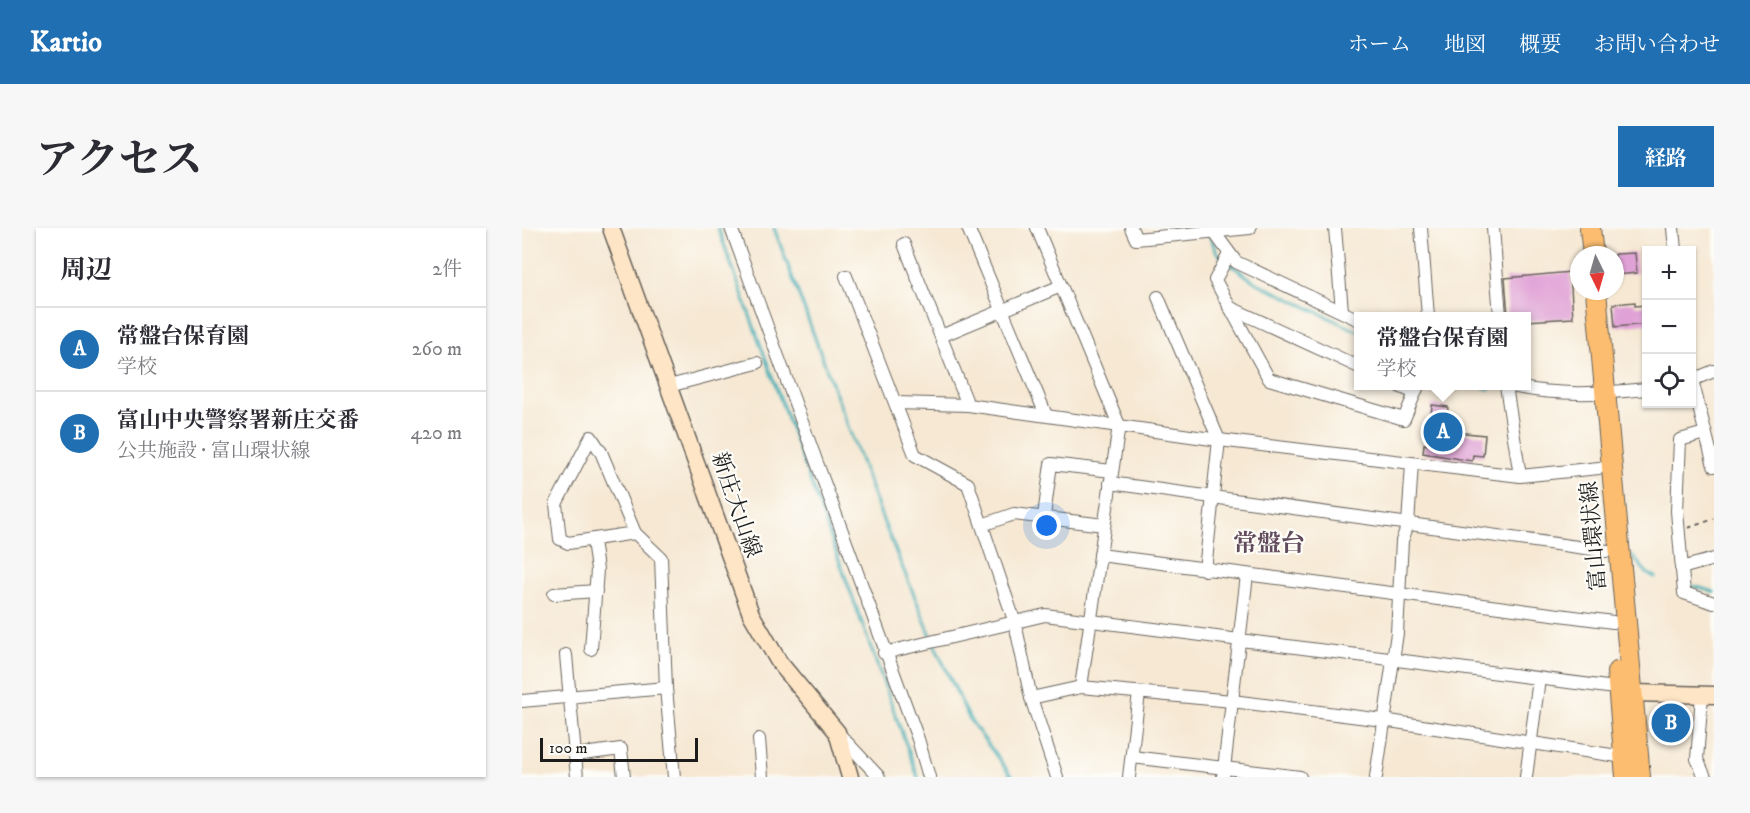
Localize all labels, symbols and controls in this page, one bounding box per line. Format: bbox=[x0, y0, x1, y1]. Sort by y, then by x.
text: Kartio bbox=[30, 25, 102, 60]
text: ホーム bbox=[1348, 32, 1411, 58]
text: 地図 bbox=[1444, 32, 1486, 58]
text: 概要 bbox=[1519, 32, 1561, 58]
text: お問い合わせ bbox=[1594, 32, 1720, 58]
button: 経路 bbox=[1618, 126, 1714, 187]
text: アクセス bbox=[36, 135, 203, 187]
north arrow bbox=[1570, 246, 1624, 300]
map controls bbox=[1642, 246, 1696, 408]
button: + bbox=[1642, 246, 1696, 300]
text: 周辺 bbox=[60, 254, 112, 287]
text: 2件 bbox=[432, 257, 462, 282]
button: − bbox=[1642, 300, 1696, 354]
popup bbox=[1354, 312, 1531, 390]
text: 常盤台保育園 bbox=[117, 323, 249, 350]
text: 常盤台保育園 bbox=[1376, 325, 1509, 352]
text: A bbox=[73, 337, 86, 362]
text: 260 m bbox=[412, 337, 462, 362]
button: locate bbox=[1642, 354, 1696, 408]
text: 学校 bbox=[117, 355, 157, 380]
text: 学校 bbox=[1376, 357, 1416, 382]
text: 富山中央警察署新庄交番 bbox=[117, 407, 359, 434]
pin: A bbox=[1424, 410, 1462, 454]
text: B bbox=[73, 421, 86, 446]
text: 420 m bbox=[411, 421, 462, 446]
text: 公共施設 · 富山環状線 bbox=[117, 439, 310, 464]
street label: 新庄大山線 bbox=[705, 449, 767, 561]
street label: 富山環状線 bbox=[1576, 480, 1612, 592]
your location bbox=[1032, 511, 1061, 540]
district label: 常盤台 bbox=[1233, 529, 1305, 559]
pin: B bbox=[1652, 700, 1690, 746]
scale bar bbox=[540, 735, 698, 762]
text: 100 m bbox=[549, 738, 588, 758]

